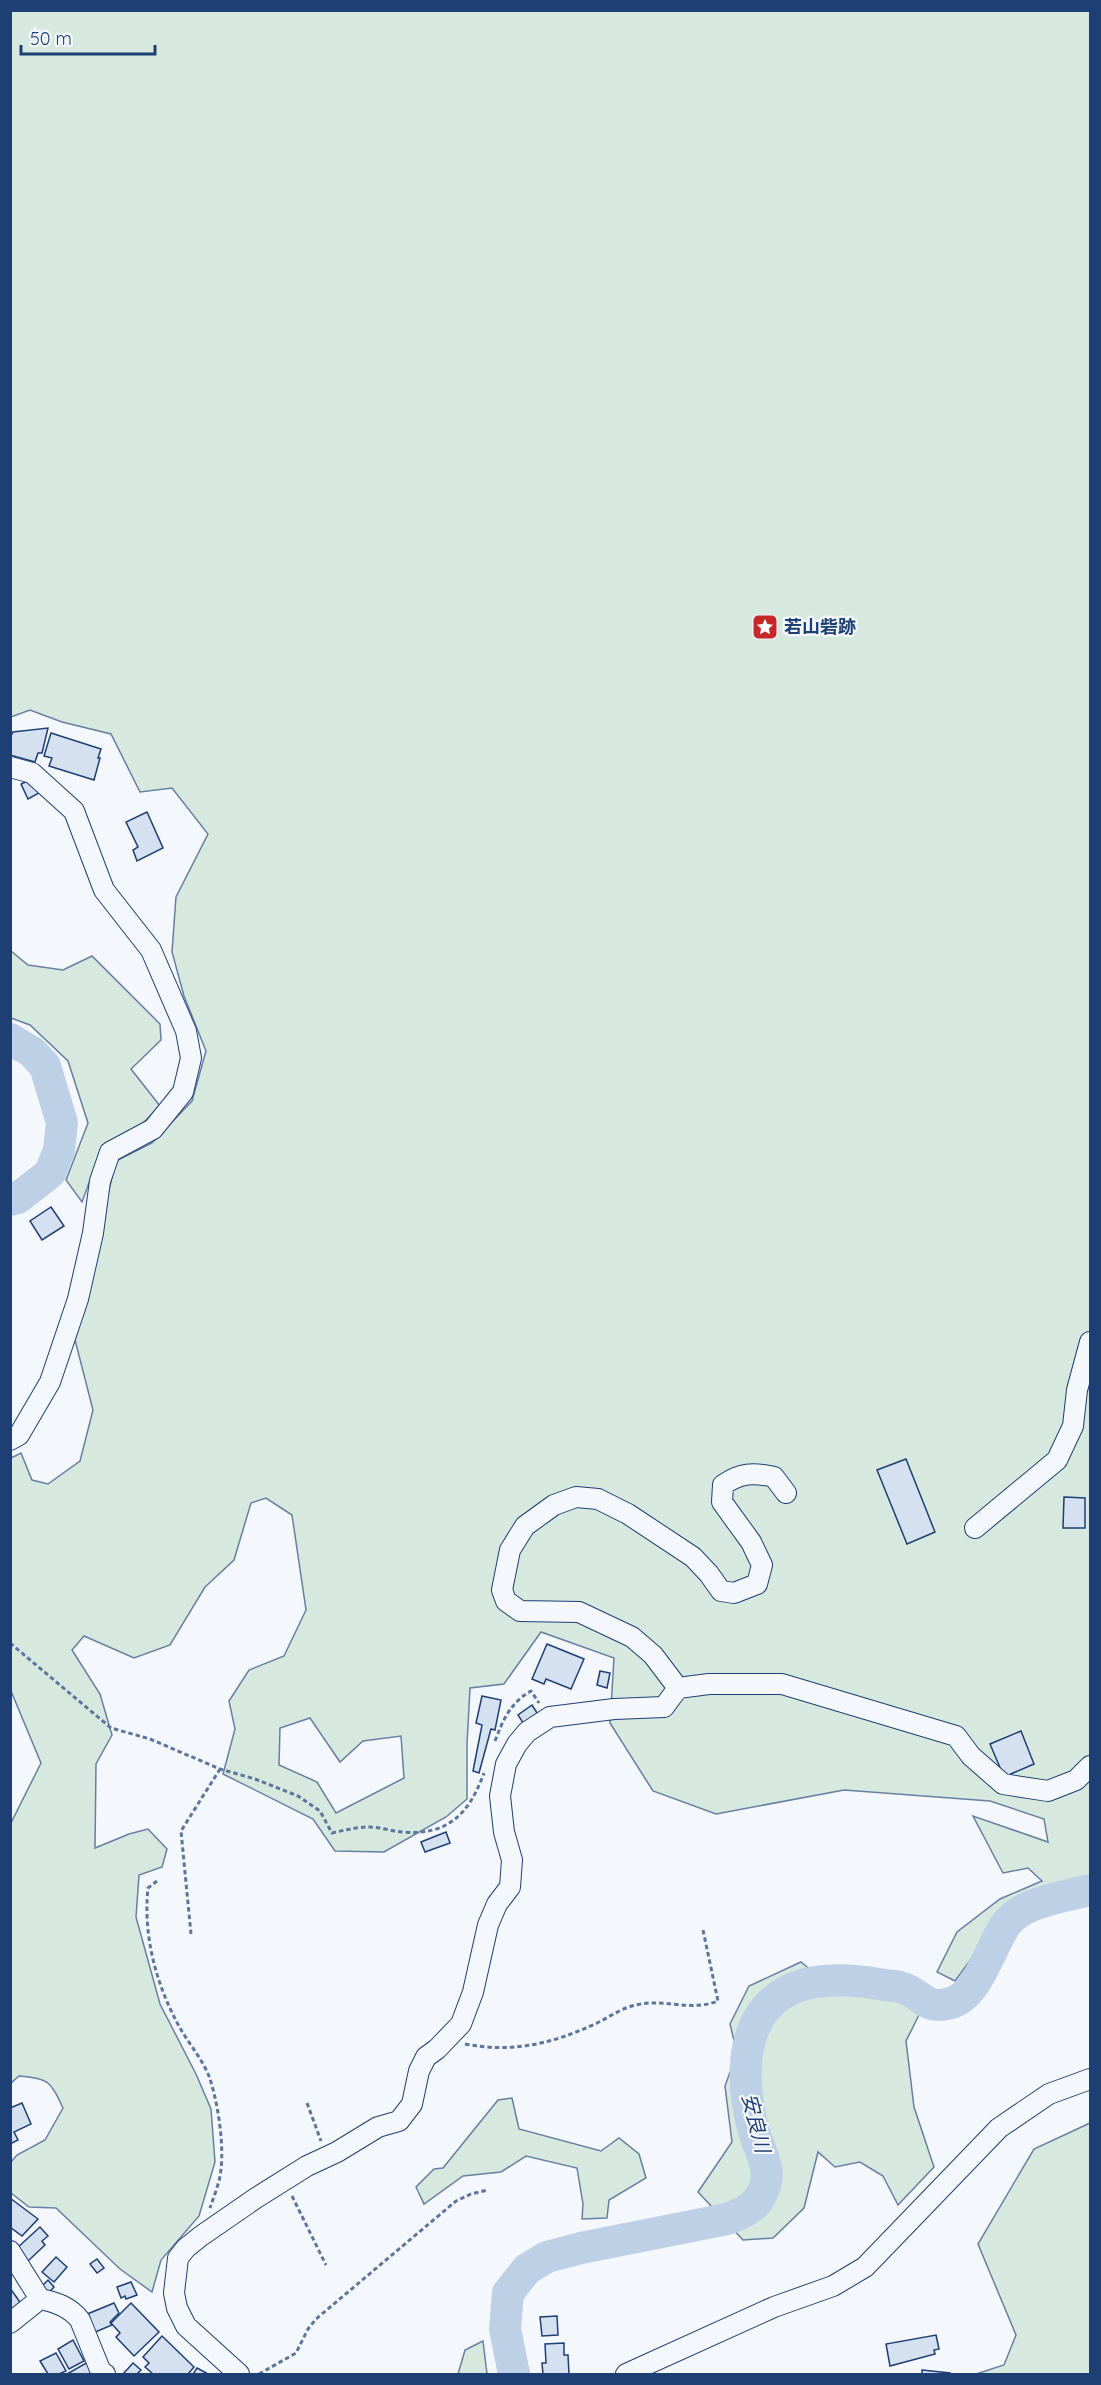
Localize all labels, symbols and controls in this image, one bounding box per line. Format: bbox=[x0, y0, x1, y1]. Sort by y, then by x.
scale bar bbox=[21, 18, 154, 56]
text: 50 m bbox=[30, 27, 72, 50]
place icon: 若山砦跡 bbox=[750, 612, 780, 642]
place label: 若山砦跡 bbox=[784, 615, 856, 638]
water label: 安良川 bbox=[737, 2091, 776, 2157]

